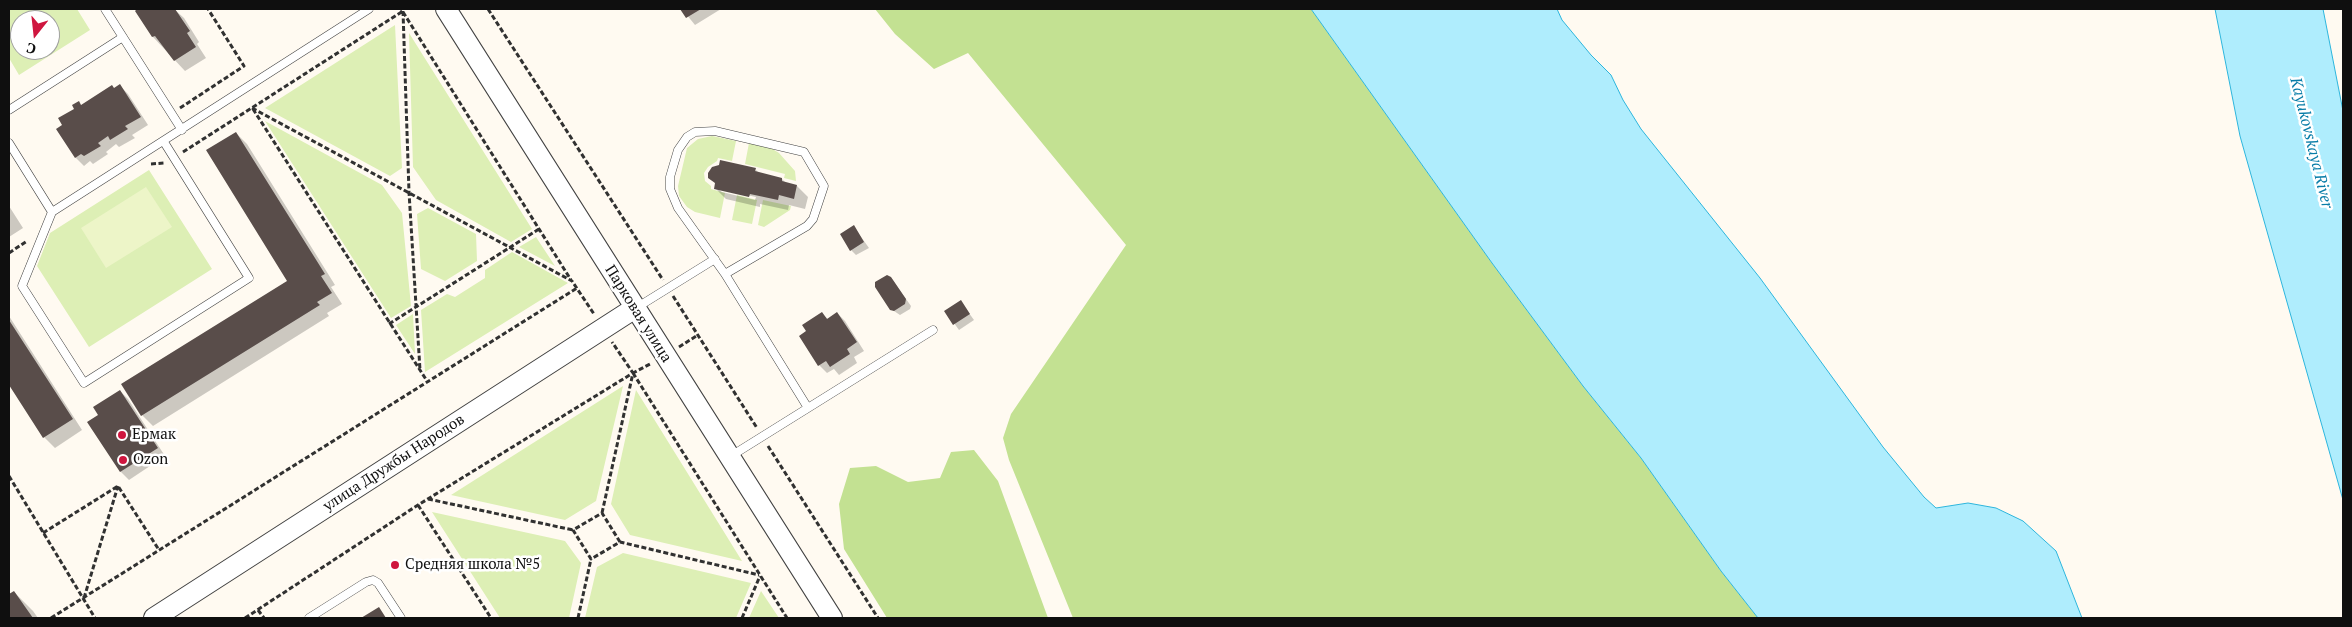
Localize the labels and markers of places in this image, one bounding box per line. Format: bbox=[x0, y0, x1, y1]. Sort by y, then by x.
place label: Ермак bbox=[132, 426, 176, 444]
marker: Ермак bbox=[116, 429, 128, 441]
place label: Ozon bbox=[133, 451, 168, 469]
marker: Ozon bbox=[117, 454, 129, 466]
place label: Средняя школа №5 bbox=[405, 556, 540, 574]
marker: Средняя школа №5 bbox=[389, 559, 401, 571]

